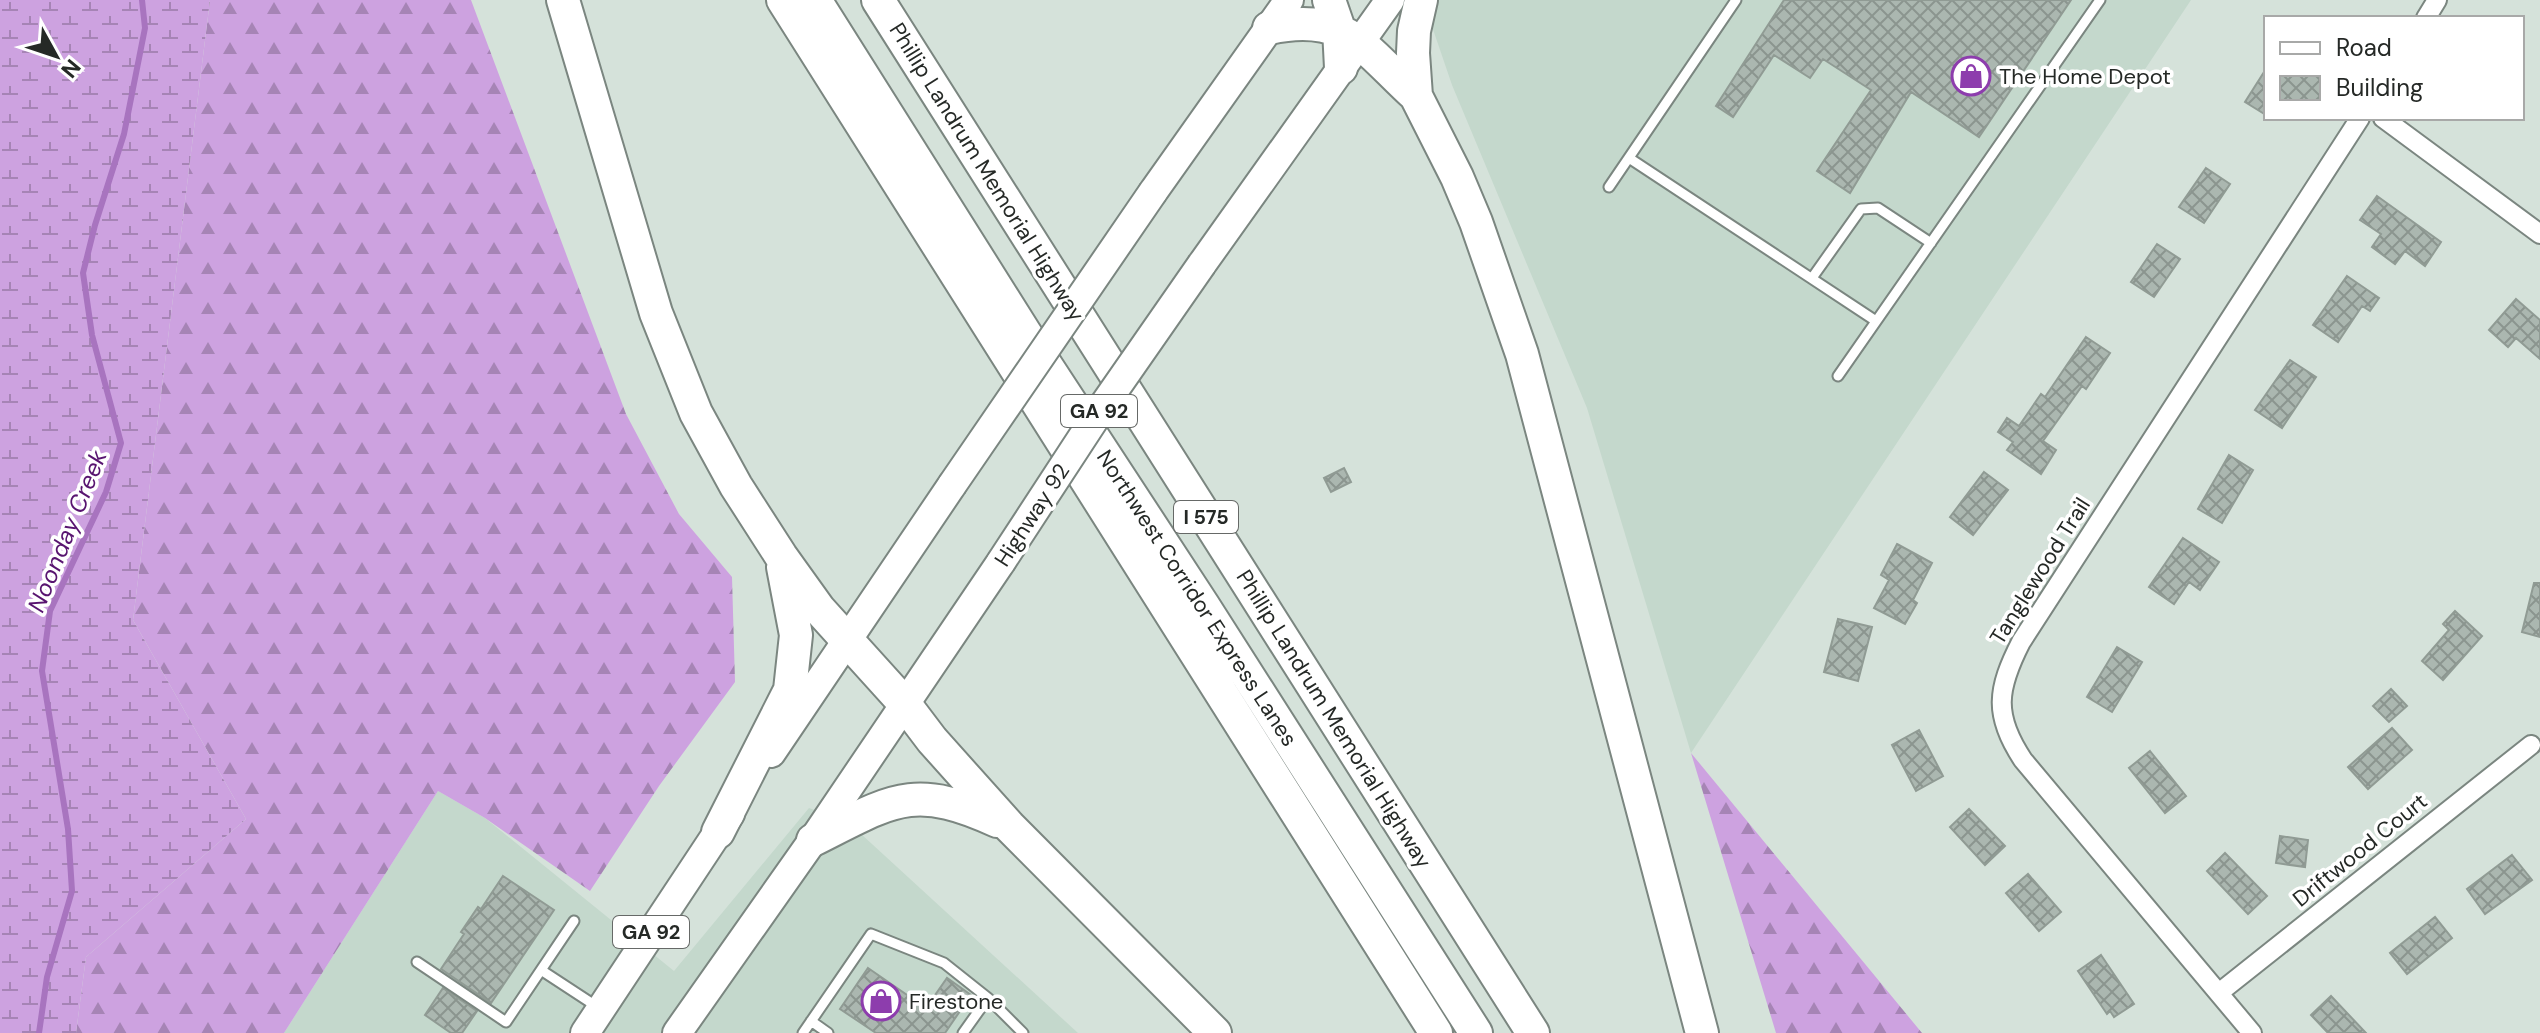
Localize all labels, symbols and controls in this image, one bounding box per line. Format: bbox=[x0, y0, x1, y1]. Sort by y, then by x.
north arrow bbox=[16, 16, 96, 96]
legend bbox=[2264, 16, 2524, 120]
street label: Phillip Landrum Memorial Highway bbox=[883, 17, 1091, 327]
text: Road bbox=[2336, 32, 2392, 63]
text: N bbox=[55, 53, 87, 84]
shop icon: The Home Depot bbox=[1950, 55, 1992, 97]
place label: The Home Depot bbox=[1999, 62, 2171, 91]
text: Building bbox=[2336, 72, 2423, 103]
road number: GA 92 bbox=[1061, 395, 1137, 427]
street label: Northwest Corridor Express Lanes bbox=[1090, 444, 1304, 752]
water label: Noonday Creek bbox=[20, 445, 114, 617]
street label: Highway 92 bbox=[988, 458, 1076, 572]
street label: Tanglewood Trail bbox=[1983, 492, 2097, 650]
road number: I 575 bbox=[1174, 501, 1238, 533]
street label: Phillip Landrum Memorial Highway bbox=[1230, 564, 1438, 874]
street label: Driftwood Court bbox=[2287, 787, 2433, 913]
road number: GA 92 bbox=[613, 916, 689, 948]
shop icon: Firestone bbox=[860, 980, 902, 1022]
place label: Firestone bbox=[909, 987, 1003, 1016]

